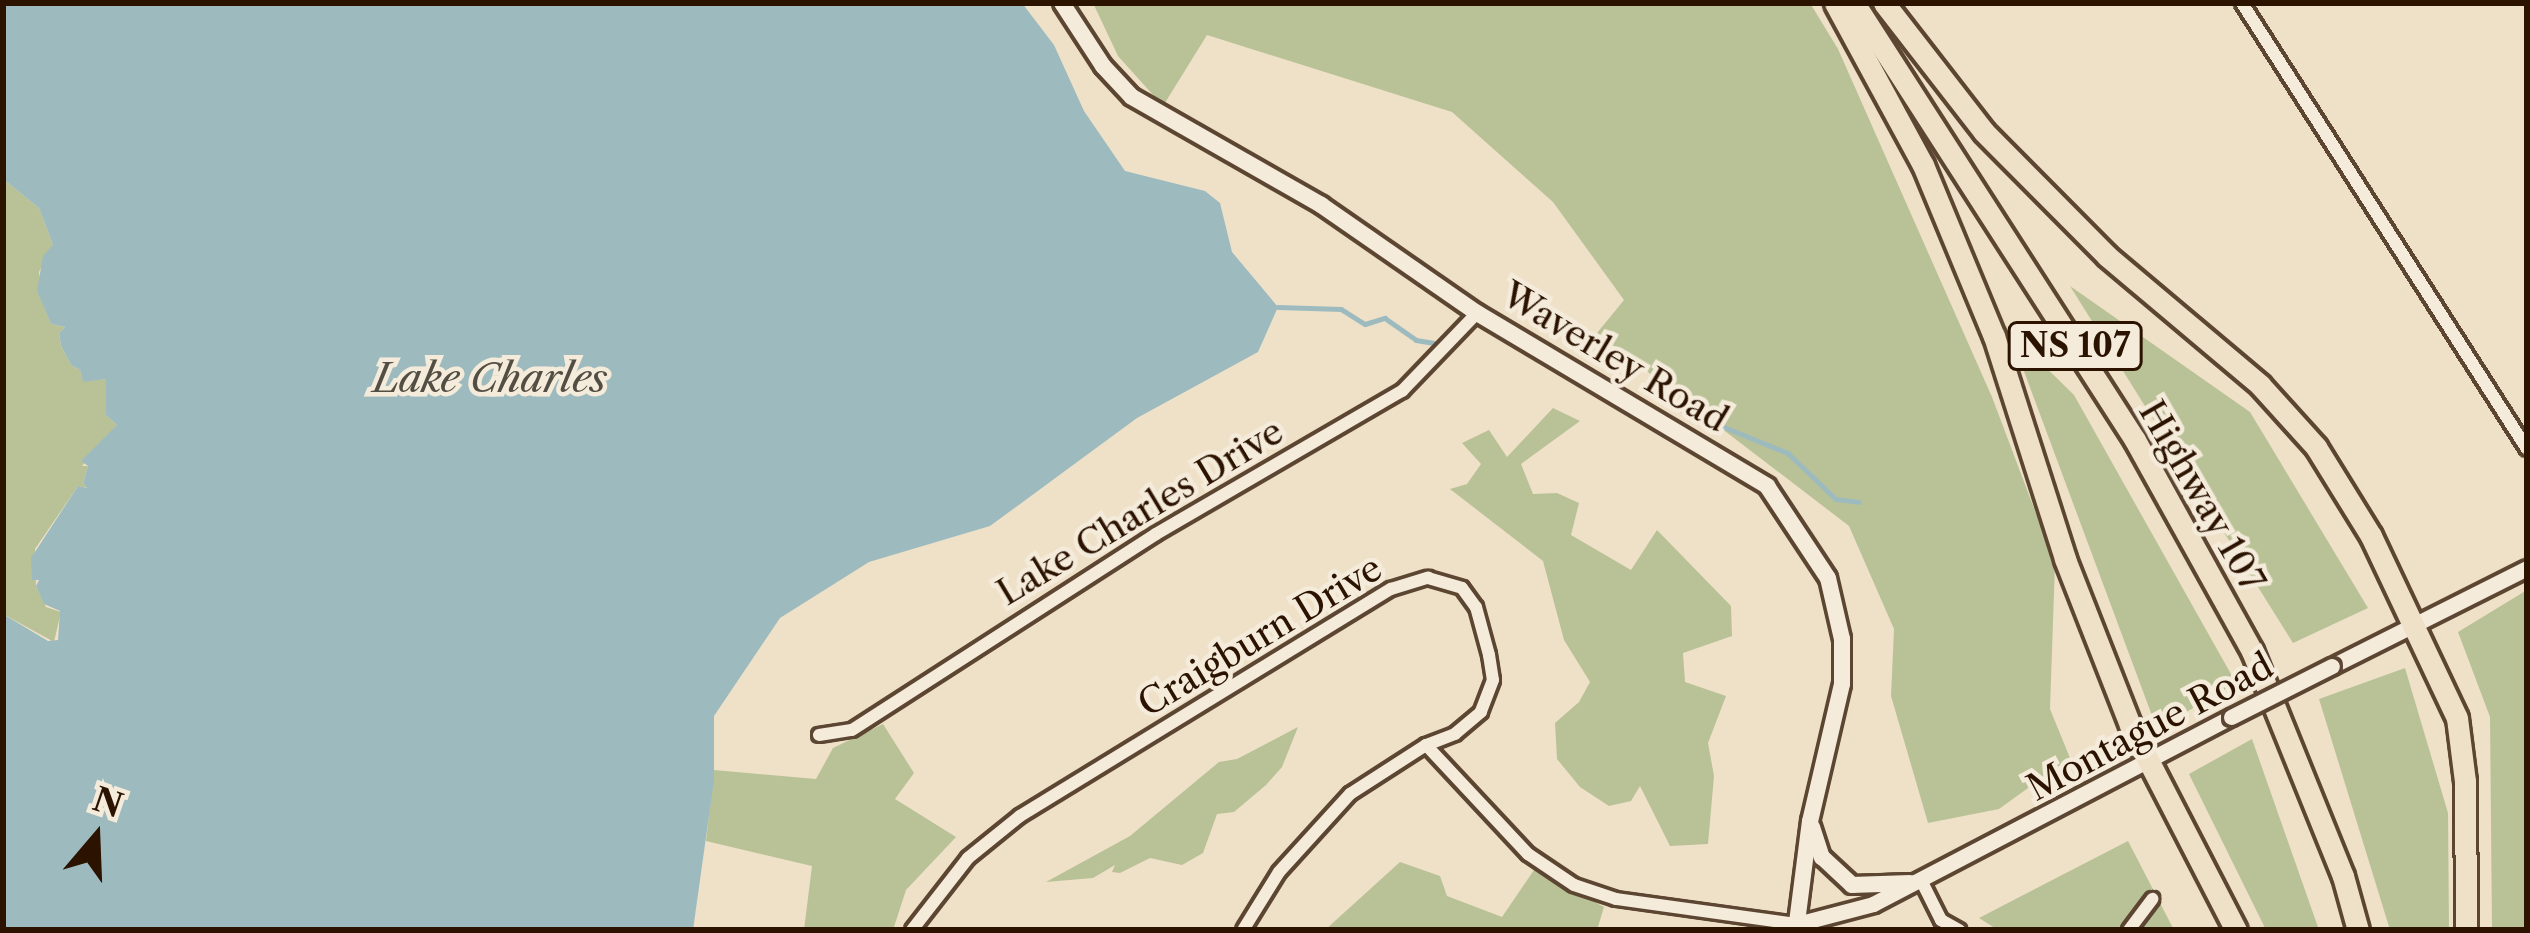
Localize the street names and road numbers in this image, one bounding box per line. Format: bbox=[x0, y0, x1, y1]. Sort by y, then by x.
street label: Waverley Road bbox=[1494, 272, 1736, 442]
road number: NS 107 bbox=[2006, 319, 2144, 373]
street label: Highway 107 bbox=[2130, 392, 2274, 600]
street label: Lake Charles Drive bbox=[989, 410, 1291, 614]
street label: Craigburn Drive bbox=[1130, 546, 1390, 726]
street label: Montague Road bbox=[2020, 644, 2280, 810]

